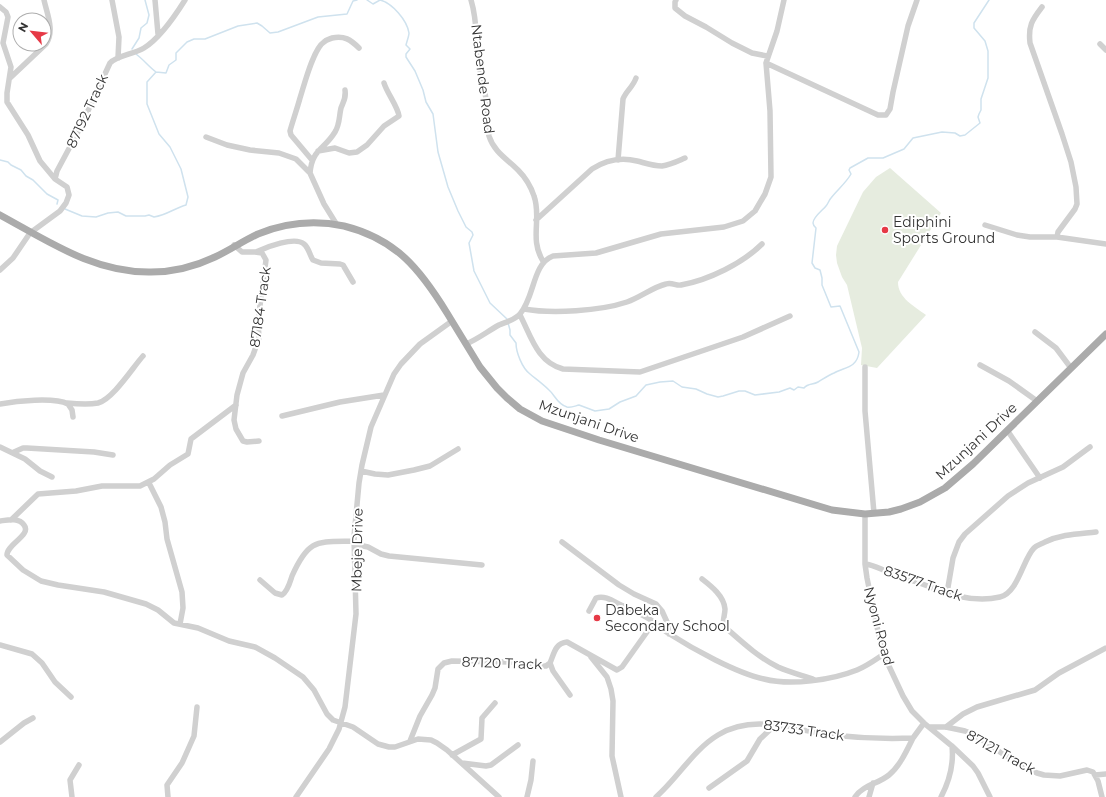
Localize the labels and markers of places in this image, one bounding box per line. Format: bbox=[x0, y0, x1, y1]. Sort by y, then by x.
place label: Ediphini Sports Ground bbox=[893, 213, 995, 247]
marker: Ediphini Sports Ground bbox=[880, 225, 890, 235]
place label: Dabeka Secondary School bbox=[605, 601, 730, 635]
marker: Dabeka Secondary School bbox=[592, 613, 602, 623]

